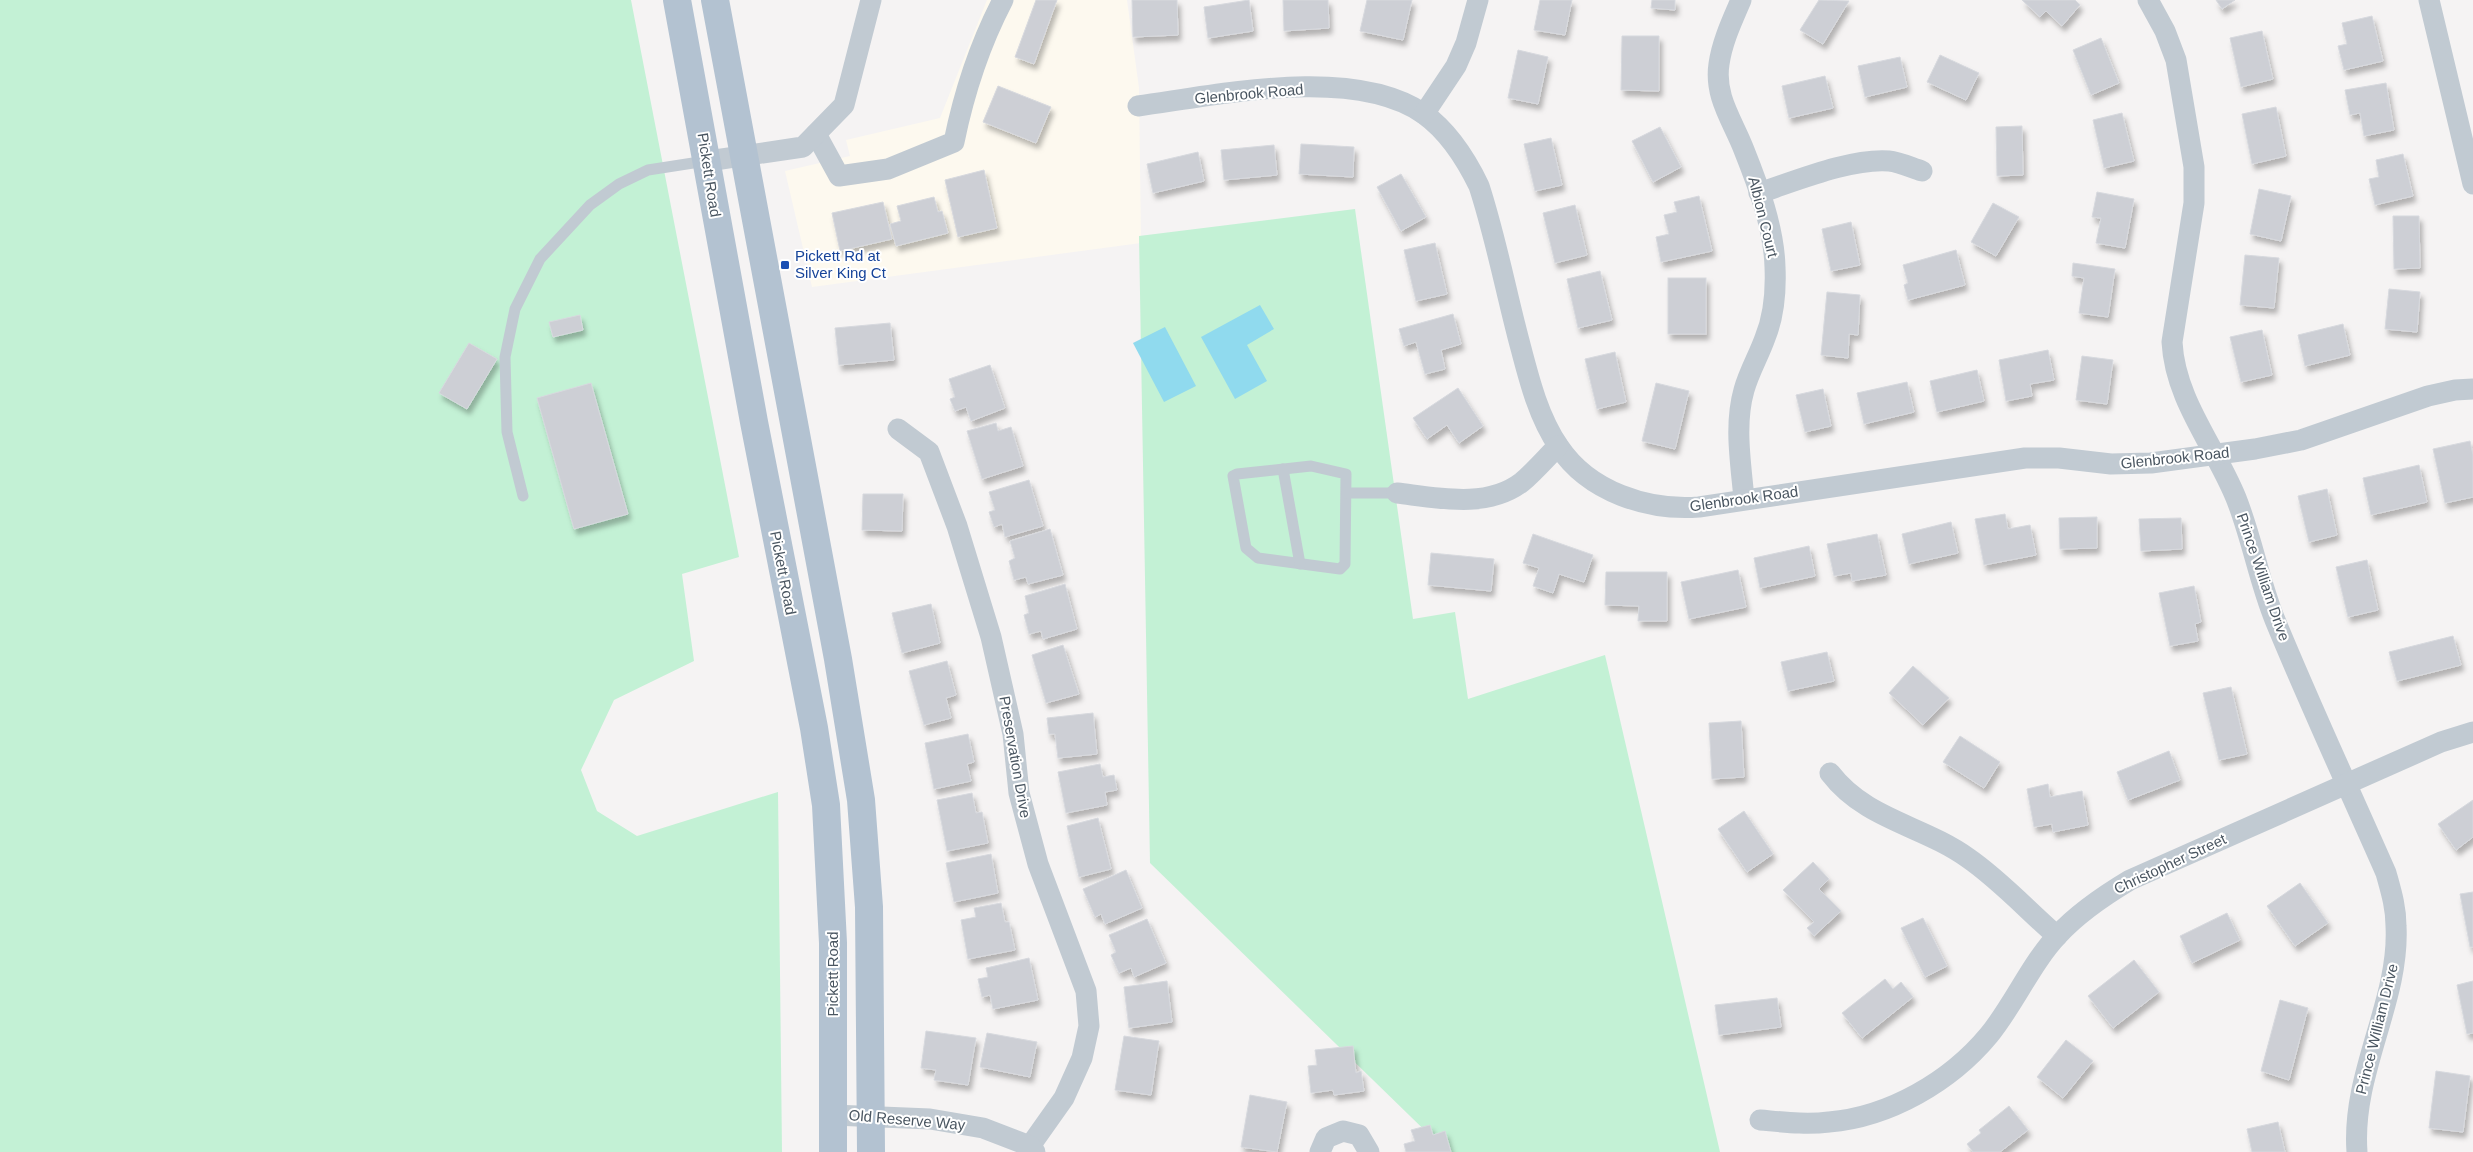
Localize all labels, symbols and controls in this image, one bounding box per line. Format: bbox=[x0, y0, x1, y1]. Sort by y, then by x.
street label: Glenbrook Road bbox=[1194, 80, 1304, 107]
street label: Pickett Road bbox=[694, 132, 725, 218]
street label: Albion Court bbox=[1745, 175, 1782, 260]
place label: Pickett Rd at Silver King Ct bbox=[795, 247, 887, 281]
marker: Pickett Rd at Silver King Ct bbox=[779, 259, 791, 271]
street label: Glenbrook Road bbox=[2120, 443, 2230, 472]
street label: Glenbrook Road bbox=[1689, 482, 1799, 515]
street label: Prince William Drive bbox=[2234, 511, 2293, 643]
street label: Pickett Road bbox=[767, 530, 800, 616]
street label: Preservation Drive bbox=[996, 695, 1035, 819]
street label: Christopher Street bbox=[2111, 830, 2229, 897]
street label: Pickett Road bbox=[824, 931, 841, 1017]
street label: Prince William Drive bbox=[2352, 962, 2401, 1096]
street label: Old Reserve Way bbox=[848, 1106, 967, 1133]

